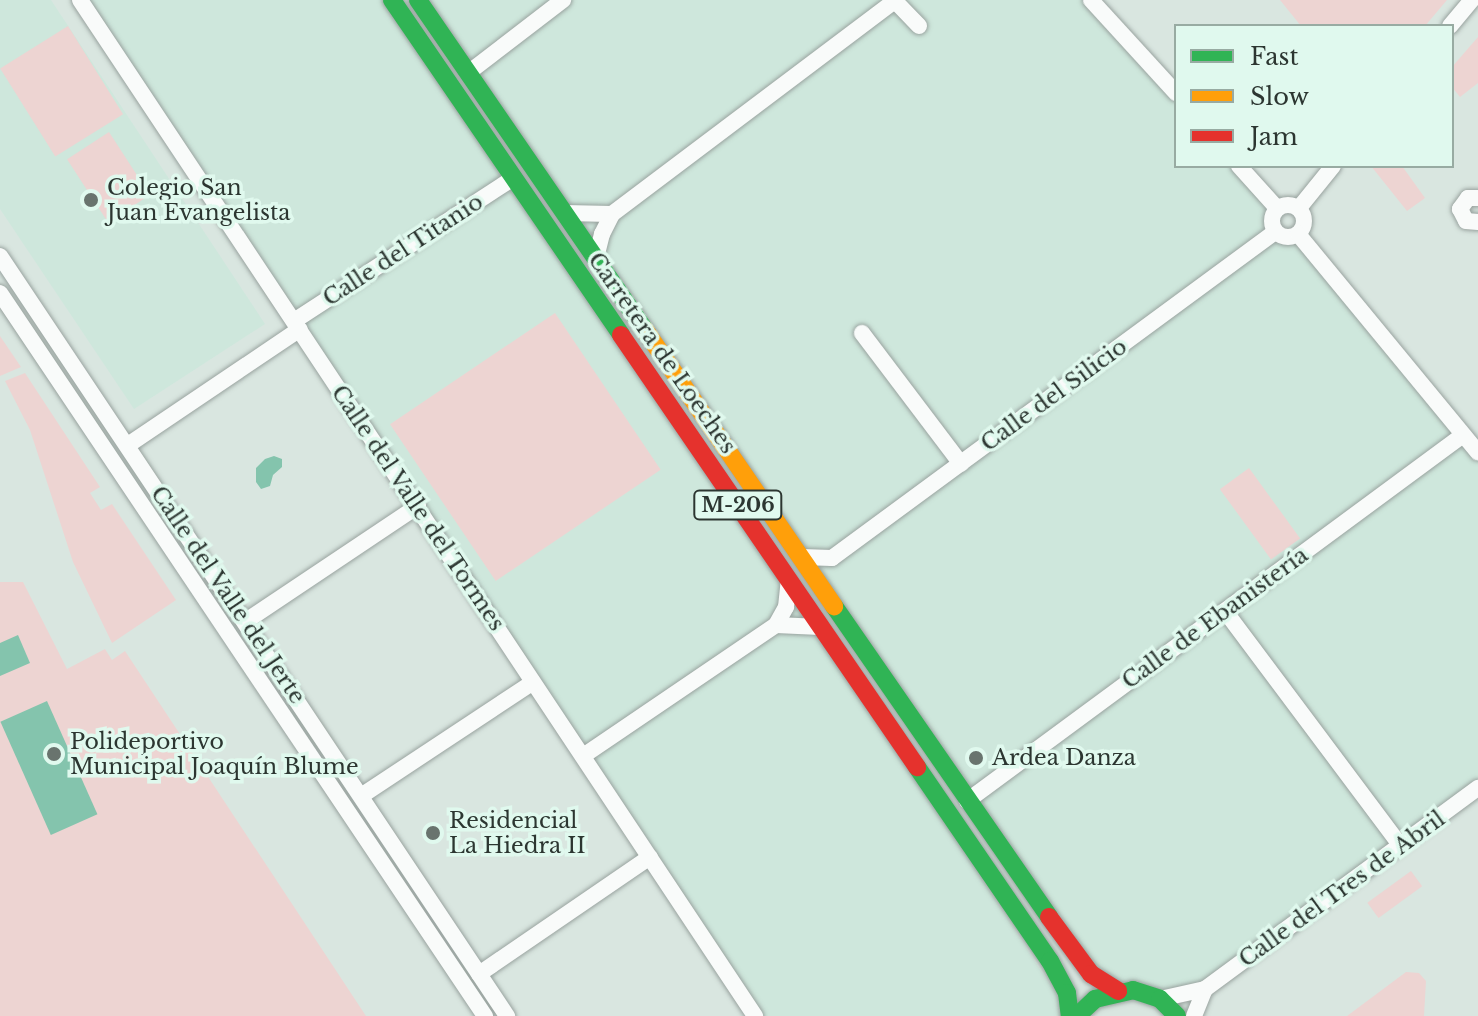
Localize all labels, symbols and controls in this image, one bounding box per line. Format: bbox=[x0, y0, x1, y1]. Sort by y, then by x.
legend bbox=[1174, 24, 1454, 168]
text: Fast bbox=[1250, 42, 1298, 71]
text: Slow bbox=[1250, 82, 1309, 111]
text: Jam bbox=[1250, 122, 1298, 151]
place label: Colegio San Juan Evangelista bbox=[107, 174, 291, 226]
street label: Calle del Titanio bbox=[318, 188, 488, 312]
marker: Colegio San Juan Evangelista bbox=[82, 191, 100, 209]
street label: Carretera de Loeches bbox=[583, 247, 741, 459]
street label: Calle del Silicio bbox=[976, 333, 1132, 457]
street label: Calle del Valle del Tormes bbox=[325, 380, 511, 636]
street label: Calle del Valle del Jerte bbox=[145, 481, 311, 709]
road number: M-206 bbox=[692, 489, 784, 521]
street label: Calle de Ebanistería bbox=[1117, 542, 1313, 694]
place label: Polideportivo Municipal Joaquín Blume bbox=[70, 728, 359, 780]
marker: Polideportivo Municipal Joaquín Blume bbox=[45, 745, 63, 763]
place label: Ardea Danza bbox=[992, 745, 1136, 771]
marker: Ardea Danza bbox=[967, 749, 985, 767]
street label: Calle del Tres de Abril bbox=[1233, 805, 1451, 973]
place label: Residencial La Hiedra II bbox=[449, 807, 586, 858]
marker: Residencial La Hiedra II bbox=[424, 824, 442, 842]

